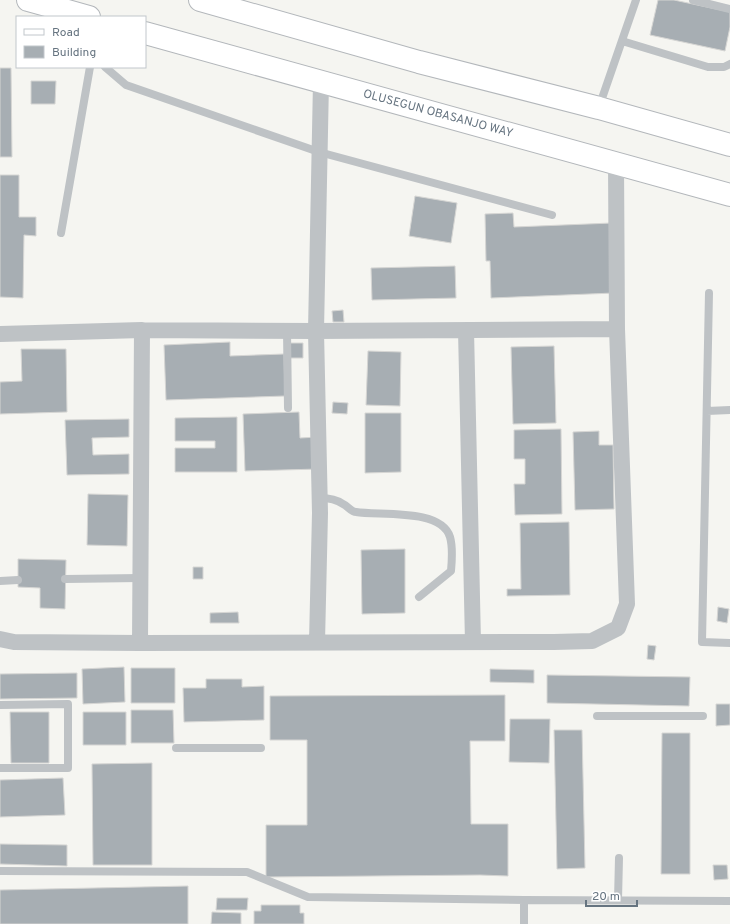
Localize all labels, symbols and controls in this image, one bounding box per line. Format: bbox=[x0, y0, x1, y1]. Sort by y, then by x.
legend bbox=[16, 16, 146, 68]
text: Road bbox=[52, 25, 80, 41]
text: Building bbox=[52, 45, 96, 61]
street label: OLUSEGUN OBASANJO WAY bbox=[361, 86, 515, 142]
scale bar bbox=[586, 882, 637, 908]
text: 20 m bbox=[592, 889, 620, 905]

